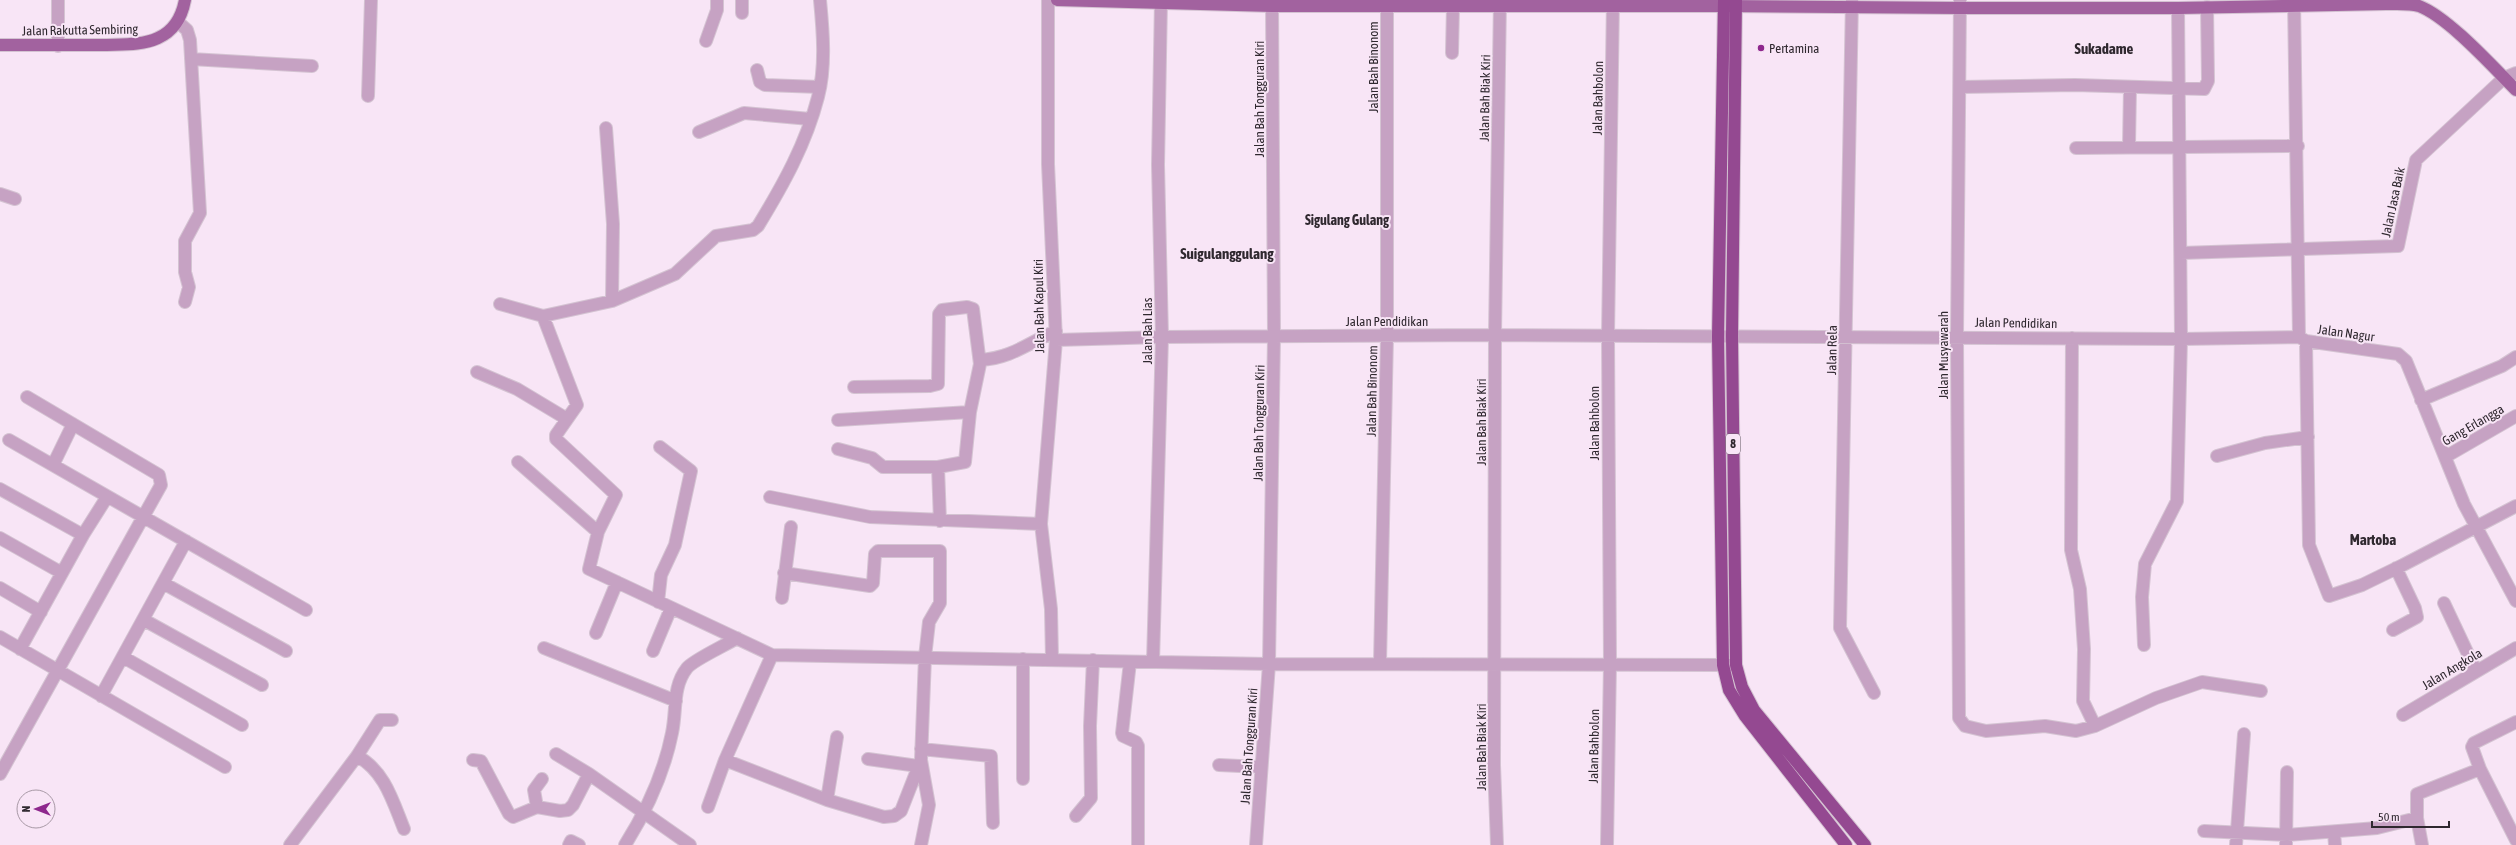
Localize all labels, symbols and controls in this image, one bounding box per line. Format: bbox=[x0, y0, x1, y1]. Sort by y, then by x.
street label: Jalan Rakutta Sembiring bbox=[22, 21, 139, 39]
street label: Jalan Bah Binonom bbox=[1366, 21, 1381, 113]
district label: Sukadame bbox=[2075, 40, 2134, 57]
street label: Jalan Bah Tongguran Kiri bbox=[1252, 41, 1267, 157]
place label: Pertamina bbox=[1769, 41, 1819, 56]
marker: Pertamina bbox=[1756, 43, 1766, 53]
street label: Jalan Bah Biak Kiri bbox=[1477, 54, 1493, 142]
street label: Jalan Bahbolon bbox=[1590, 61, 1606, 135]
street label: Jalan Jasa Baik bbox=[2378, 165, 2408, 238]
district label: Sigulang Gulang bbox=[1305, 212, 1390, 228]
district label: Suigulanggulang bbox=[1180, 245, 1274, 262]
street label: Jalan Bah Kapul Kiri bbox=[1031, 259, 1047, 353]
street label: Jalan Bah Lias bbox=[1140, 297, 1155, 364]
street label: Jalan Musyawarah bbox=[1936, 311, 1951, 399]
street label: Jalan Pendidikan bbox=[1346, 314, 1428, 329]
street label: Jalan Pendidikan bbox=[1975, 315, 2057, 331]
street label: Jalan Nagur bbox=[2317, 322, 2376, 344]
street label: Jalan Rela bbox=[1824, 325, 1840, 375]
street label: Jalan Bah Binonom bbox=[1364, 345, 1380, 437]
street label: Jalan Bah Tongguran Kiri bbox=[1250, 365, 1268, 481]
street label: Jalan Bah Biak Kiri bbox=[1474, 379, 1489, 465]
street label: Jalan Bahbolon bbox=[1587, 386, 1602, 460]
street label: Gang Erlangga bbox=[2440, 401, 2506, 449]
road number: 8 bbox=[1726, 434, 1740, 454]
district label: Martoba bbox=[2350, 531, 2396, 548]
street label: Jalan Angkola bbox=[2419, 645, 2485, 693]
street label: Jalan Bah Tongguran Kiri bbox=[1237, 687, 1261, 805]
street label: Jalan Bah Biak Kiri bbox=[1474, 704, 1489, 790]
street label: Jalan Bahbolon bbox=[1586, 709, 1602, 783]
north arrow bbox=[16, 789, 56, 829]
scale bar bbox=[2372, 803, 2449, 829]
text: N bbox=[20, 806, 32, 812]
text: 50 m bbox=[2378, 810, 2400, 824]

